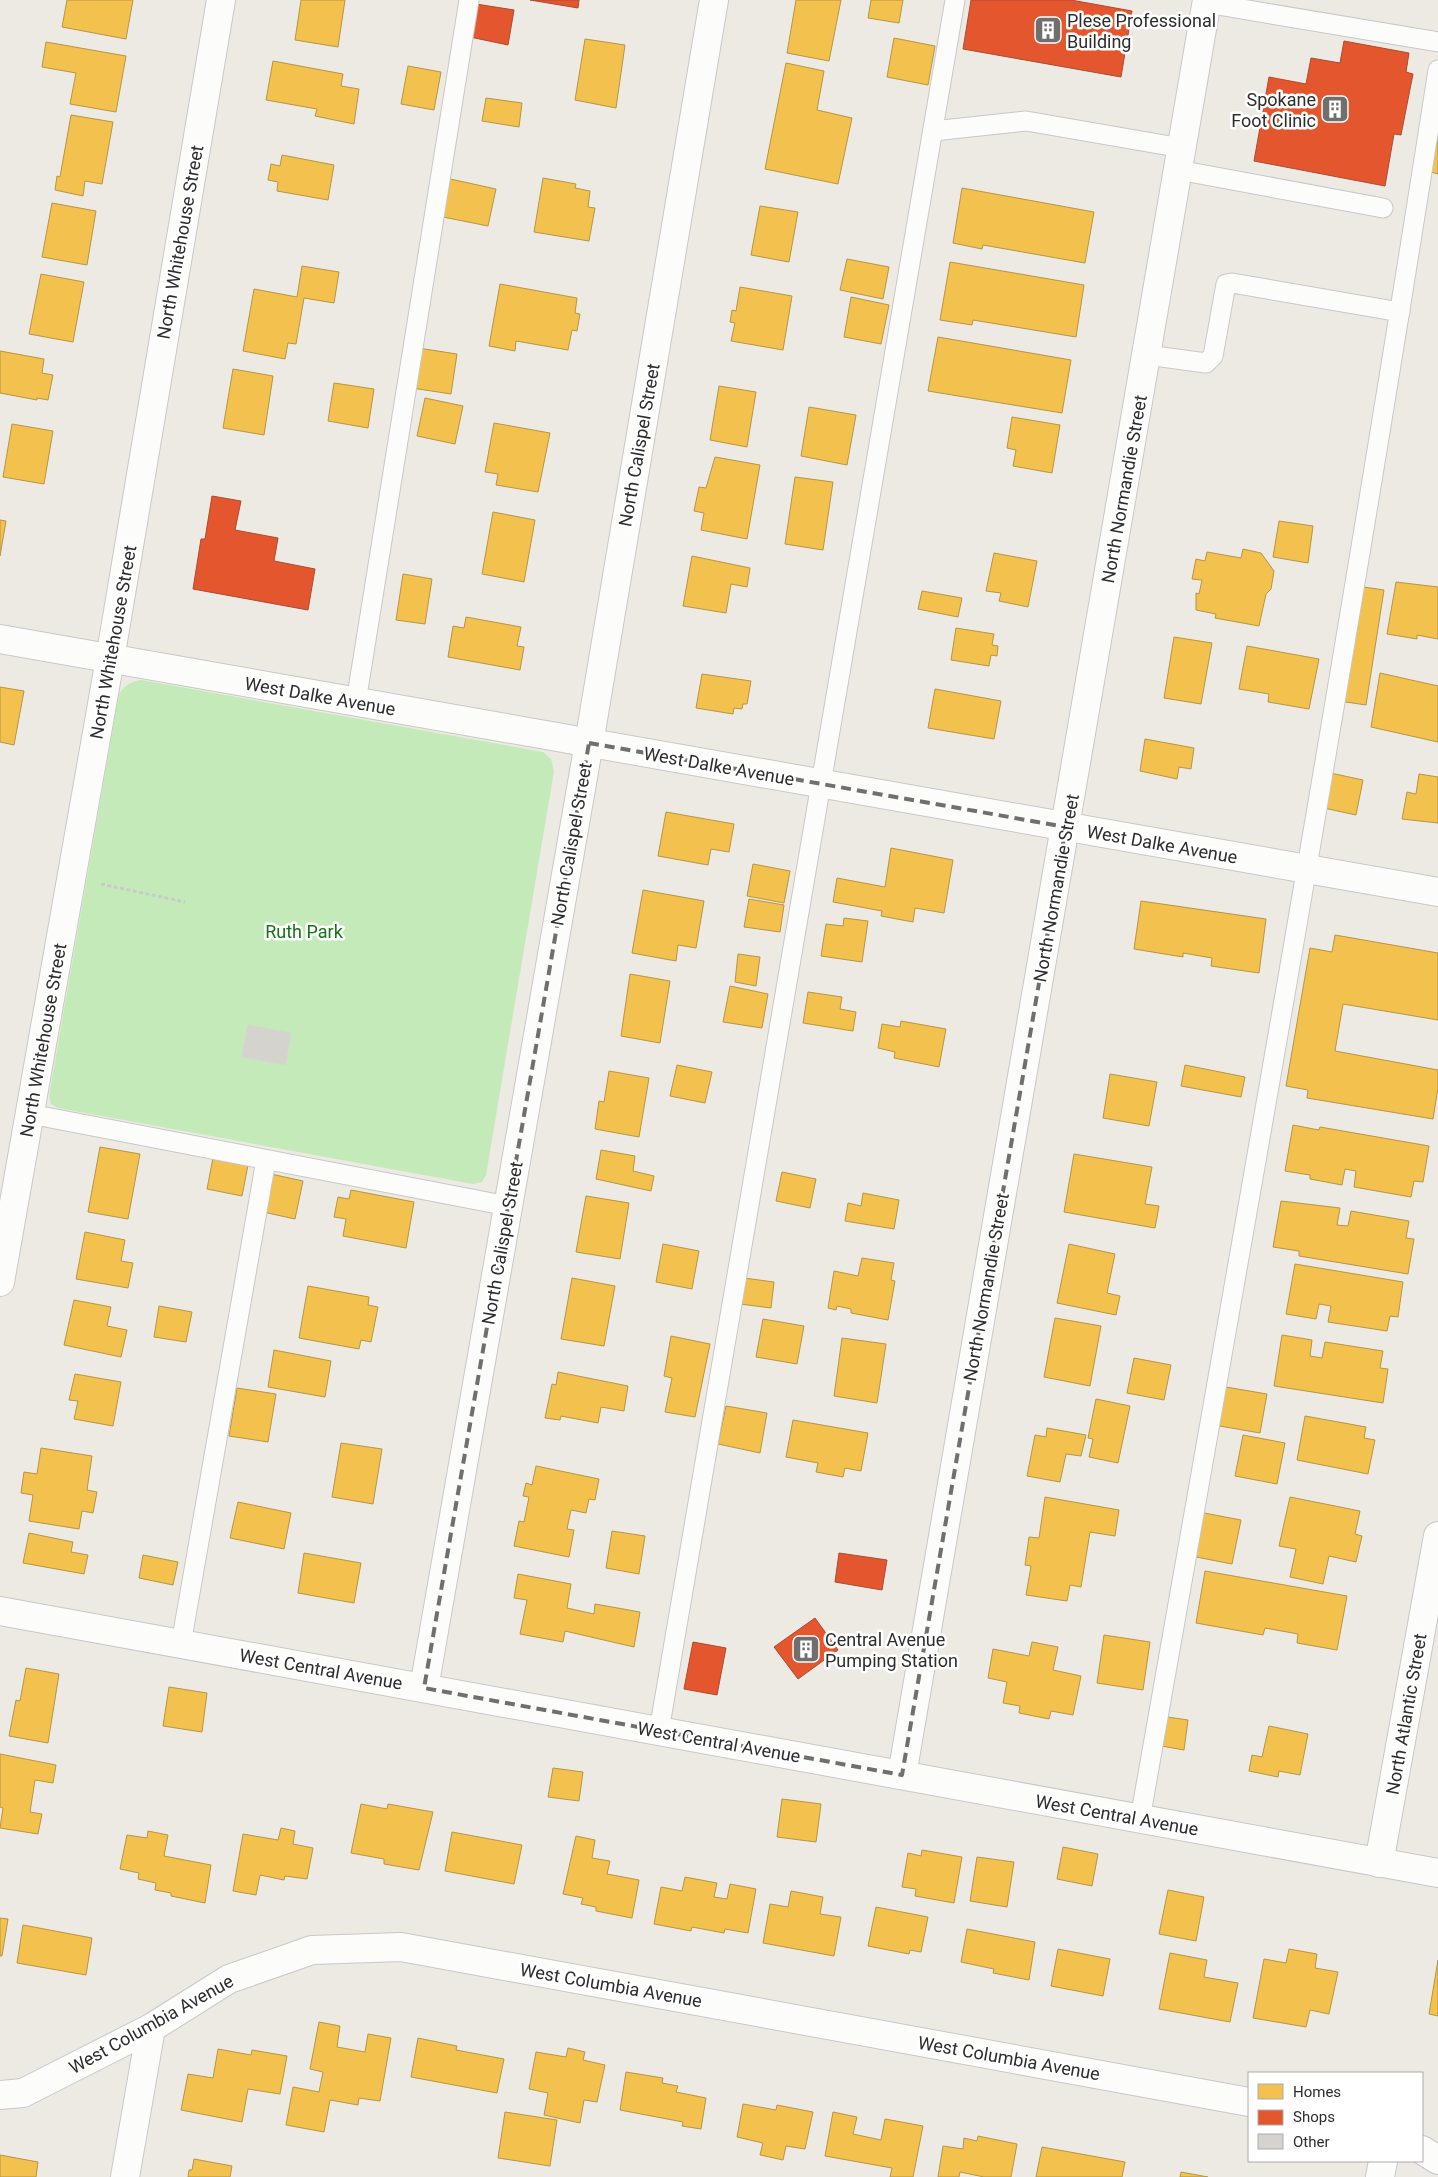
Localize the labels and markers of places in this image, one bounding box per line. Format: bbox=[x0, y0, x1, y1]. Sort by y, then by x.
place label: Plese Professional Building bbox=[1067, 10, 1216, 52]
building icon: Plese Professional Building bbox=[1033, 15, 1063, 45]
place label: Spokane Foot Clinic bbox=[1231, 89, 1316, 131]
building icon: Spokane Foot Clinic bbox=[1320, 94, 1350, 124]
place label: Central Avenue Pumping Station bbox=[825, 1629, 958, 1671]
building icon: Central Avenue Pumping Station bbox=[791, 1634, 821, 1664]

